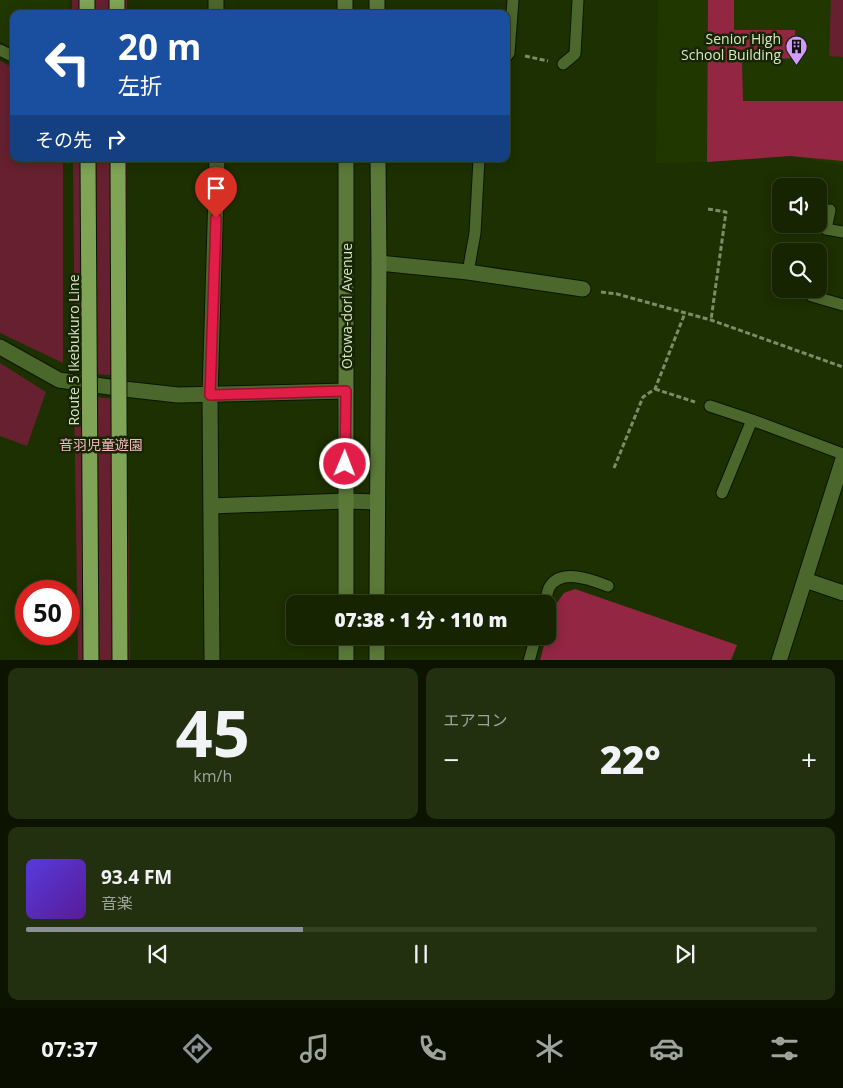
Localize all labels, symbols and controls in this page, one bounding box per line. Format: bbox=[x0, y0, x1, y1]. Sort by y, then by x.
text: 20 m bbox=[118, 23, 201, 70]
place label: Senior High School Building bbox=[681, 29, 781, 64]
icon: left bbox=[35, 30, 100, 95]
building icon: Senior High School Building bbox=[785, 34, 809, 65]
text: 左折 bbox=[118, 70, 162, 100]
icon: right bbox=[102, 125, 130, 153]
text: その先 bbox=[35, 127, 92, 153]
pin bbox=[195, 167, 237, 218]
icon: arrive bbox=[202, 174, 230, 202]
map controls bbox=[772, 178, 827, 298]
button: sound bbox=[772, 178, 827, 233]
street label: Otowa-dori Avenue bbox=[337, 243, 356, 369]
button: search bbox=[772, 243, 827, 298]
street label: Route 5 Ikebukuro Line bbox=[64, 274, 83, 426]
park label: 音羽児童遊園 bbox=[59, 435, 143, 454]
position arrow bbox=[318, 437, 370, 489]
speed limit sign: 50 bbox=[15, 580, 80, 645]
text: 07:38 · 1 分 · 110 m bbox=[334, 607, 508, 633]
text: 45 bbox=[176, 688, 250, 776]
text: エアコン bbox=[444, 709, 508, 731]
text: 22° bbox=[600, 733, 661, 785]
text: − bbox=[444, 740, 460, 778]
text: + bbox=[801, 740, 817, 778]
text: km/h bbox=[193, 765, 232, 787]
text: 93.4 FM bbox=[101, 864, 172, 890]
text: 音楽 bbox=[101, 892, 133, 914]
icon: previous bbox=[144, 940, 172, 968]
icon: pause bbox=[407, 940, 435, 968]
icon: next bbox=[671, 940, 699, 968]
icon: directions bbox=[180, 1031, 215, 1066]
icon: music bbox=[297, 1031, 332, 1066]
icon: phone bbox=[415, 1031, 450, 1066]
icon: climate bbox=[532, 1031, 567, 1066]
icon: car bbox=[649, 1031, 684, 1066]
icon: filters bbox=[767, 1031, 802, 1066]
text: 07:37 bbox=[41, 1033, 98, 1063]

